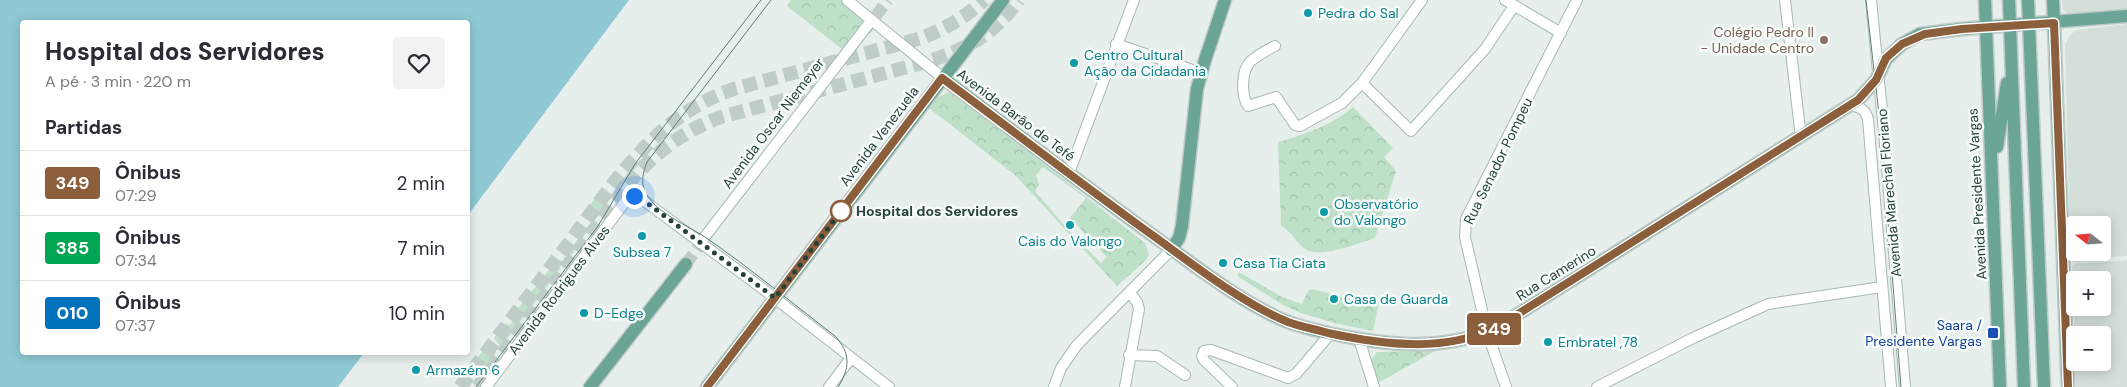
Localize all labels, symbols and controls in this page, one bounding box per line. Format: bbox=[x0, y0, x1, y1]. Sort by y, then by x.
place label: Pedra do Sal bbox=[1318, 4, 1399, 22]
marker: Pedra do Sal bbox=[1302, 7, 1314, 19]
place label: Colégio Pedro II - Unidade Centro bbox=[1701, 23, 1814, 57]
marker: Colégio Pedro II - Unidade Centro bbox=[1818, 34, 1830, 46]
text: Hospital dos Servidores bbox=[45, 36, 325, 67]
button: heart bbox=[393, 37, 445, 89]
place label: Centro Cultural Ação da Cidadania bbox=[1084, 46, 1206, 80]
street label: Avenida Oscar Niemeyer bbox=[718, 54, 828, 192]
marker: Centro Cultural Ação da Cidadania bbox=[1068, 57, 1080, 69]
street label: Avenida Barão de Tefé bbox=[953, 65, 1079, 165]
text: A pé · 3 min · 220 m bbox=[45, 71, 191, 92]
street label: Avenida Venezuela bbox=[836, 82, 922, 190]
street label: Rua Senador Pompeu bbox=[1460, 95, 1536, 227]
street label: Avenida Marechal Floriano bbox=[1873, 108, 1905, 278]
street label: Avenida Presidente Vargas bbox=[1964, 108, 1990, 280]
text: Partidas bbox=[45, 115, 122, 140]
text: Ônibus bbox=[115, 160, 181, 185]
text: 349 bbox=[56, 171, 89, 195]
text: 2 min bbox=[397, 171, 445, 196]
your location bbox=[622, 184, 647, 209]
text: 07:29 bbox=[115, 185, 157, 206]
place label: Observatório do Valongo bbox=[1334, 195, 1419, 229]
marker: Hospital dos Servidores bbox=[830, 200, 852, 222]
place label: Hospital dos Servidores bbox=[856, 202, 1018, 220]
marker: Observatório do Valongo bbox=[1318, 206, 1330, 218]
north arrow bbox=[2066, 216, 2111, 261]
map controls bbox=[2066, 216, 2111, 371]
marker: Cais do Valongo bbox=[1064, 219, 1076, 231]
street label: Avenida Rodrigues Alves bbox=[504, 222, 614, 358]
text: Ônibus bbox=[115, 225, 181, 250]
marker: Subsea 7 bbox=[636, 230, 648, 242]
place label: Cais do Valongo bbox=[1018, 232, 1122, 250]
text: 385 bbox=[56, 236, 89, 260]
text: 7 min bbox=[397, 236, 445, 261]
street label: Rua Camerino bbox=[1513, 241, 1599, 305]
place label: Subsea 7 bbox=[613, 243, 671, 261]
text: 07:34 bbox=[115, 250, 157, 271]
place label: Casa Tia Ciata bbox=[1233, 254, 1326, 272]
marker: Casa Tia Ciata bbox=[1217, 257, 1229, 269]
button: + bbox=[2066, 271, 2111, 316]
text: Ônibus bbox=[115, 290, 181, 315]
place label: Casa de Guarda bbox=[1344, 290, 1448, 308]
marker: Casa de Guarda bbox=[1328, 293, 1340, 305]
text: 010 bbox=[57, 301, 88, 325]
text: 10 min bbox=[389, 301, 445, 326]
place label: D-Edge bbox=[594, 304, 643, 322]
marker: D-Edge bbox=[578, 307, 590, 319]
line badge: 349 bbox=[1465, 313, 1523, 345]
text: 07:37 bbox=[115, 315, 155, 336]
place label: Saara / Presidente Vargas bbox=[1865, 316, 1982, 350]
text: 349 bbox=[1477, 317, 1511, 341]
marker: Saara / Presidente Vargas bbox=[1986, 326, 2000, 340]
button: − bbox=[2066, 326, 2111, 371]
place label: Embratel ,78 bbox=[1558, 333, 1638, 351]
marker: Embratel ,78 bbox=[1542, 336, 1554, 348]
place label: Armazém 6 bbox=[426, 361, 500, 379]
marker: Armazém 6 bbox=[410, 364, 422, 376]

